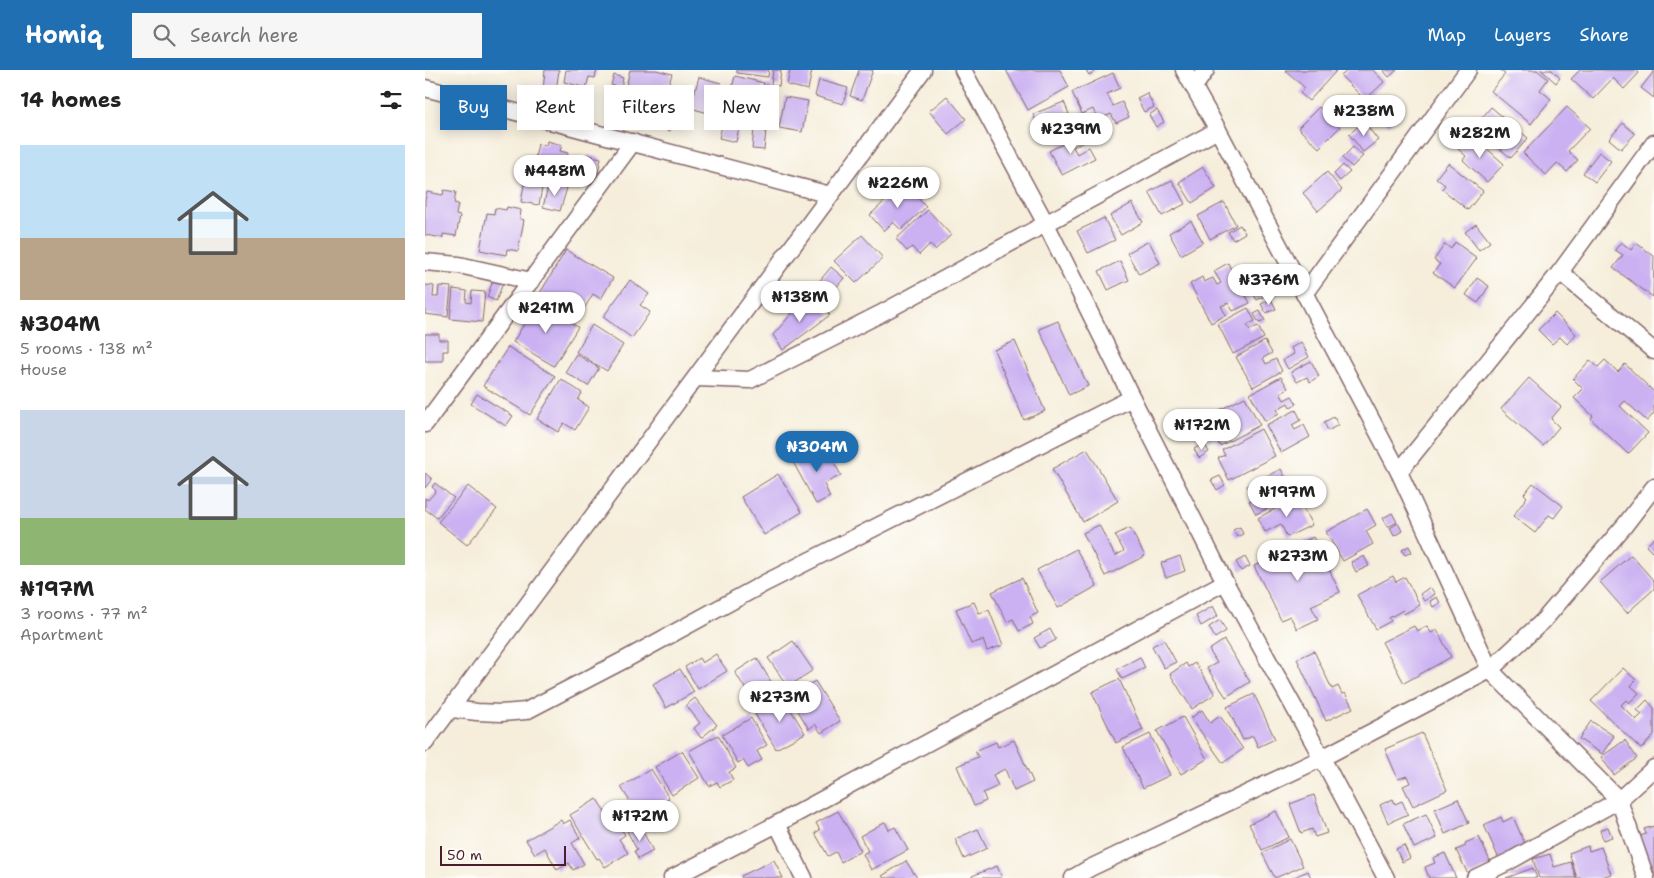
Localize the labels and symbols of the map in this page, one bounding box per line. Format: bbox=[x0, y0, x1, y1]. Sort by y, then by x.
pin: ₦238M bbox=[1329, 94, 1399, 137]
pin: ₦239M bbox=[1036, 112, 1106, 155]
pin: ₦282M bbox=[1445, 116, 1515, 159]
pin: ₦448M bbox=[520, 154, 590, 197]
pin: ₦226M bbox=[863, 166, 933, 209]
pin: ₦376M bbox=[1234, 264, 1304, 306]
pin: ₦138M bbox=[765, 280, 835, 323]
pin: ₦241M bbox=[511, 292, 581, 334]
pin: ₦172M bbox=[1167, 408, 1237, 451]
pin: ₦304M bbox=[782, 430, 852, 473]
pin: ₦197M bbox=[1252, 476, 1322, 518]
pin: ₦273M bbox=[1263, 540, 1333, 582]
pin: ₦273M bbox=[745, 680, 815, 723]
pin: ₦172M bbox=[605, 800, 675, 842]
scale bar bbox=[440, 843, 566, 866]

